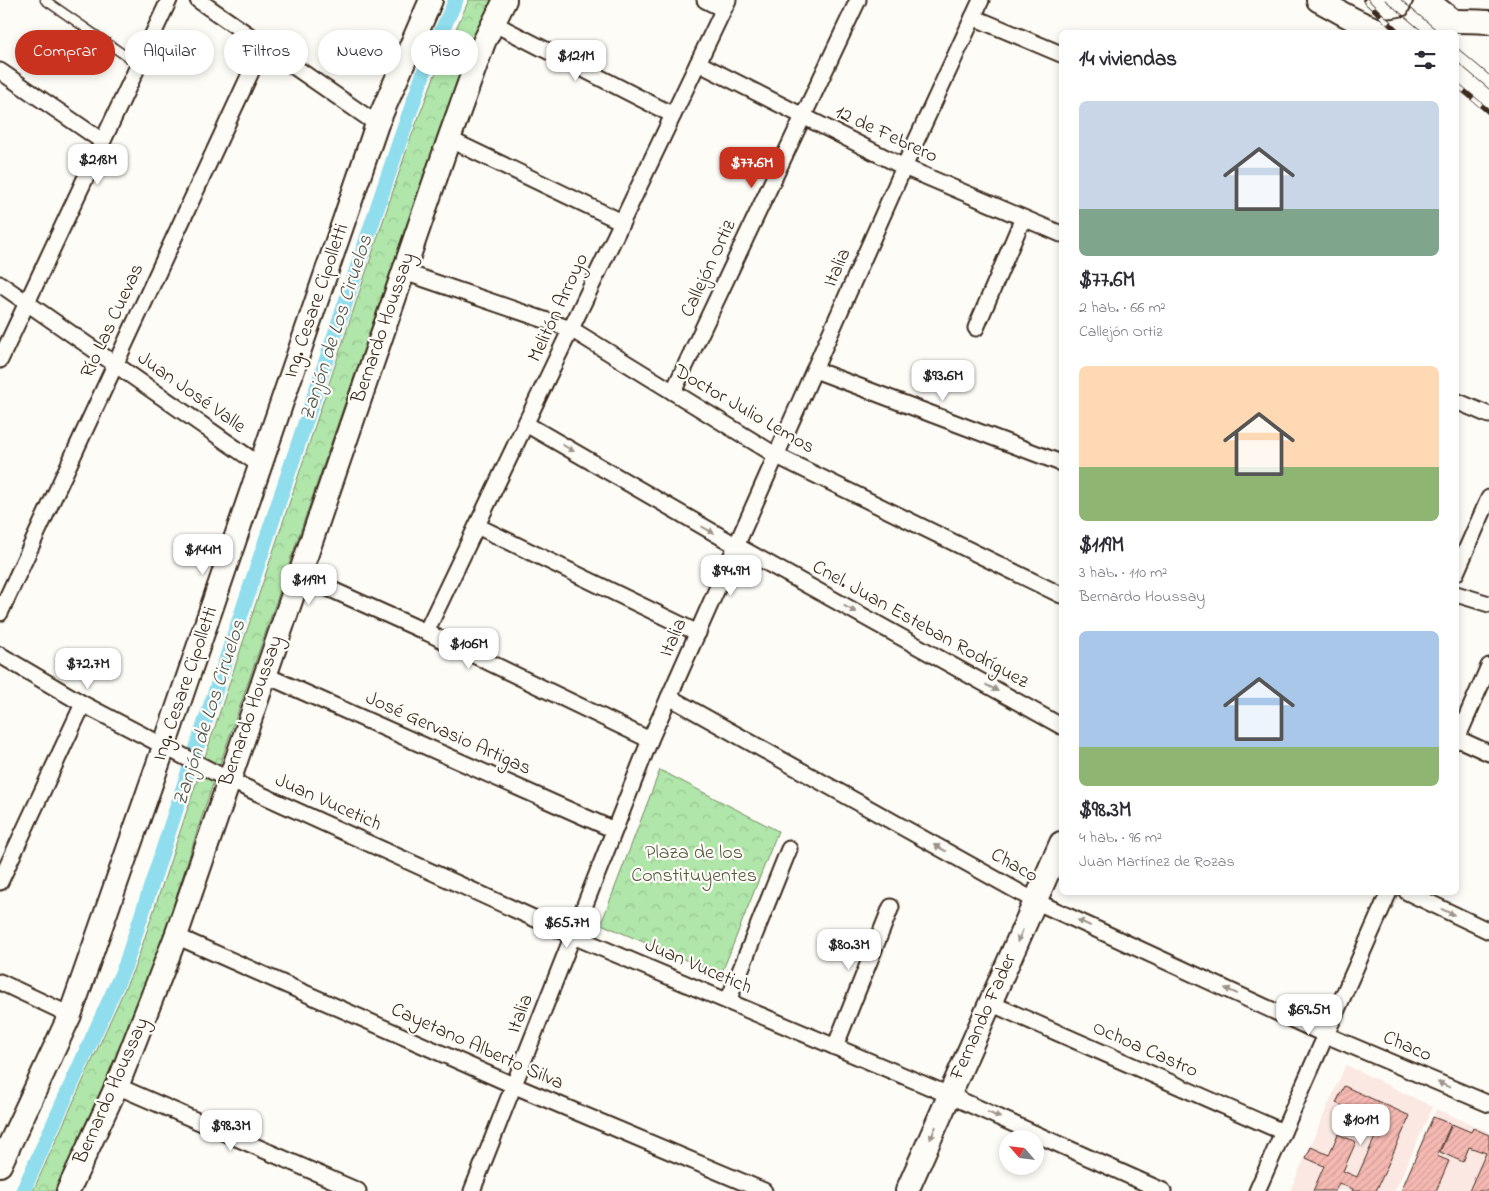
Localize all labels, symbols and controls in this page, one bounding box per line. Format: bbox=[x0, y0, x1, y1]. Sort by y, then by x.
chip: Comprar bbox=[15, 30, 115, 75]
chip: Alquilar bbox=[125, 30, 214, 75]
chip: Filtros bbox=[224, 30, 308, 75]
chip: Nuevo bbox=[318, 30, 401, 75]
chip: Piso bbox=[411, 30, 478, 75]
pin: $121M bbox=[541, 39, 611, 82]
text: $121M bbox=[557, 44, 595, 68]
text: 14 viviendas bbox=[1079, 45, 1177, 75]
icon: filters bbox=[1411, 46, 1439, 74]
street label: 12 de Febrero bbox=[830, 98, 942, 172]
icon: home bbox=[1214, 134, 1304, 224]
pin: $218M bbox=[63, 144, 133, 186]
pin: $77.6M bbox=[711, 146, 793, 189]
text: $218M bbox=[79, 148, 117, 172]
text: $77.6M bbox=[731, 151, 773, 175]
street label: Callejón Ortiz bbox=[674, 215, 745, 323]
street label: Ing. Cesare Cipolletti bbox=[277, 220, 358, 382]
water label: Zanjón de Los Ciruelos bbox=[293, 231, 381, 425]
street label: Italia bbox=[817, 244, 859, 292]
street label: Bernardo Houssay bbox=[344, 249, 423, 408]
street label: Melitón Arroyo bbox=[521, 249, 597, 367]
street label: Río Las Cuevas bbox=[74, 259, 152, 383]
text: $77.6M bbox=[1079, 266, 1135, 296]
text: 2 hab. · 66 m² bbox=[1079, 296, 1166, 320]
text: Callejón Ortiz bbox=[1079, 320, 1163, 344]
street label: Juan José Valle bbox=[131, 345, 251, 441]
street label: Doctor Julio Lemos bbox=[667, 357, 820, 462]
pin: $93.6M bbox=[902, 360, 984, 402]
text: $93.6M bbox=[922, 364, 964, 388]
icon: home bbox=[1214, 399, 1304, 489]
one-way arrow bbox=[561, 444, 574, 453]
one-way arrow bbox=[702, 525, 715, 534]
text: $119M bbox=[1079, 531, 1124, 561]
pin: $144M bbox=[168, 534, 238, 576]
text: $144M bbox=[184, 538, 222, 562]
street label: Cnel. Juan Esteban Rodríguez bbox=[806, 553, 1034, 698]
pin: $94.9M bbox=[690, 554, 772, 597]
text: $94.9M bbox=[712, 559, 750, 583]
text: 3 hab. · 110 m² bbox=[1079, 561, 1167, 585]
pin: $119M bbox=[274, 564, 344, 606]
text: $119M bbox=[292, 568, 326, 592]
text: Bernardo Houssay bbox=[1079, 585, 1205, 609]
street label: Ing. Cesare Cipolletti bbox=[146, 603, 227, 765]
one-way arrow bbox=[843, 605, 858, 613]
street label: Italia bbox=[653, 614, 695, 662]
water label: Zanjón de Los Ciruelos bbox=[166, 616, 254, 810]
pin: $106M bbox=[434, 628, 504, 670]
street label: Bernardo Houssay bbox=[212, 632, 291, 791]
text: $106M bbox=[450, 632, 488, 656]
pin: $72.7M bbox=[47, 648, 129, 690]
text: $72.7M bbox=[66, 652, 110, 676]
icon: home bbox=[1214, 664, 1304, 754]
street label: José Gervasio Artigas bbox=[360, 684, 535, 784]
one-way arrow bbox=[985, 684, 1000, 692]
street label: Juan Vucetich bbox=[270, 767, 386, 839]
text: $98.3M bbox=[1079, 796, 1132, 826]
text: 4 hab. · 96 m² bbox=[1079, 826, 1162, 850]
park label: Plaza de los Constituyentes bbox=[631, 839, 757, 891]
street label: Chaco bbox=[985, 841, 1043, 891]
one-way arrow bbox=[932, 844, 947, 852]
text: Juan Martínez de Rozas bbox=[1079, 850, 1235, 874]
pin: $65.7M bbox=[526, 906, 608, 949]
one-way arrow bbox=[1441, 908, 1455, 916]
text: $65.7M bbox=[544, 911, 590, 935]
one-way arrow bbox=[1077, 919, 1091, 927]
pin: $80.3M bbox=[808, 928, 890, 971]
one-way arrow bbox=[1015, 929, 1023, 943]
street label: Juan Vucetich bbox=[640, 931, 756, 1003]
text: $80.3M bbox=[828, 933, 870, 957]
street label: Fernando Fader bbox=[943, 949, 1025, 1086]
one-way arrow bbox=[1224, 987, 1238, 995]
street label: Italia bbox=[500, 990, 542, 1038]
pin: $69.5M bbox=[1268, 994, 1350, 1036]
street label: Cayetano Alberto Silva bbox=[386, 996, 568, 1098]
text: $69.5M bbox=[1287, 998, 1331, 1022]
street label: Bernardo Houssay bbox=[66, 1013, 157, 1170]
street label: Ochoa Castro bbox=[1087, 1014, 1203, 1086]
street label: Chaco bbox=[1378, 1024, 1436, 1070]
one-way arrow bbox=[1437, 1080, 1451, 1088]
pin: $101M bbox=[1326, 1104, 1396, 1146]
text: $101M bbox=[1343, 1108, 1379, 1132]
pin: $98.3M bbox=[190, 1110, 272, 1152]
one-way arrow bbox=[987, 1111, 1001, 1119]
text: $98.3M bbox=[211, 1114, 251, 1138]
one-way arrow bbox=[928, 1125, 936, 1140]
north arrow bbox=[999, 1130, 1044, 1175]
map controls bbox=[999, 1130, 1044, 1175]

